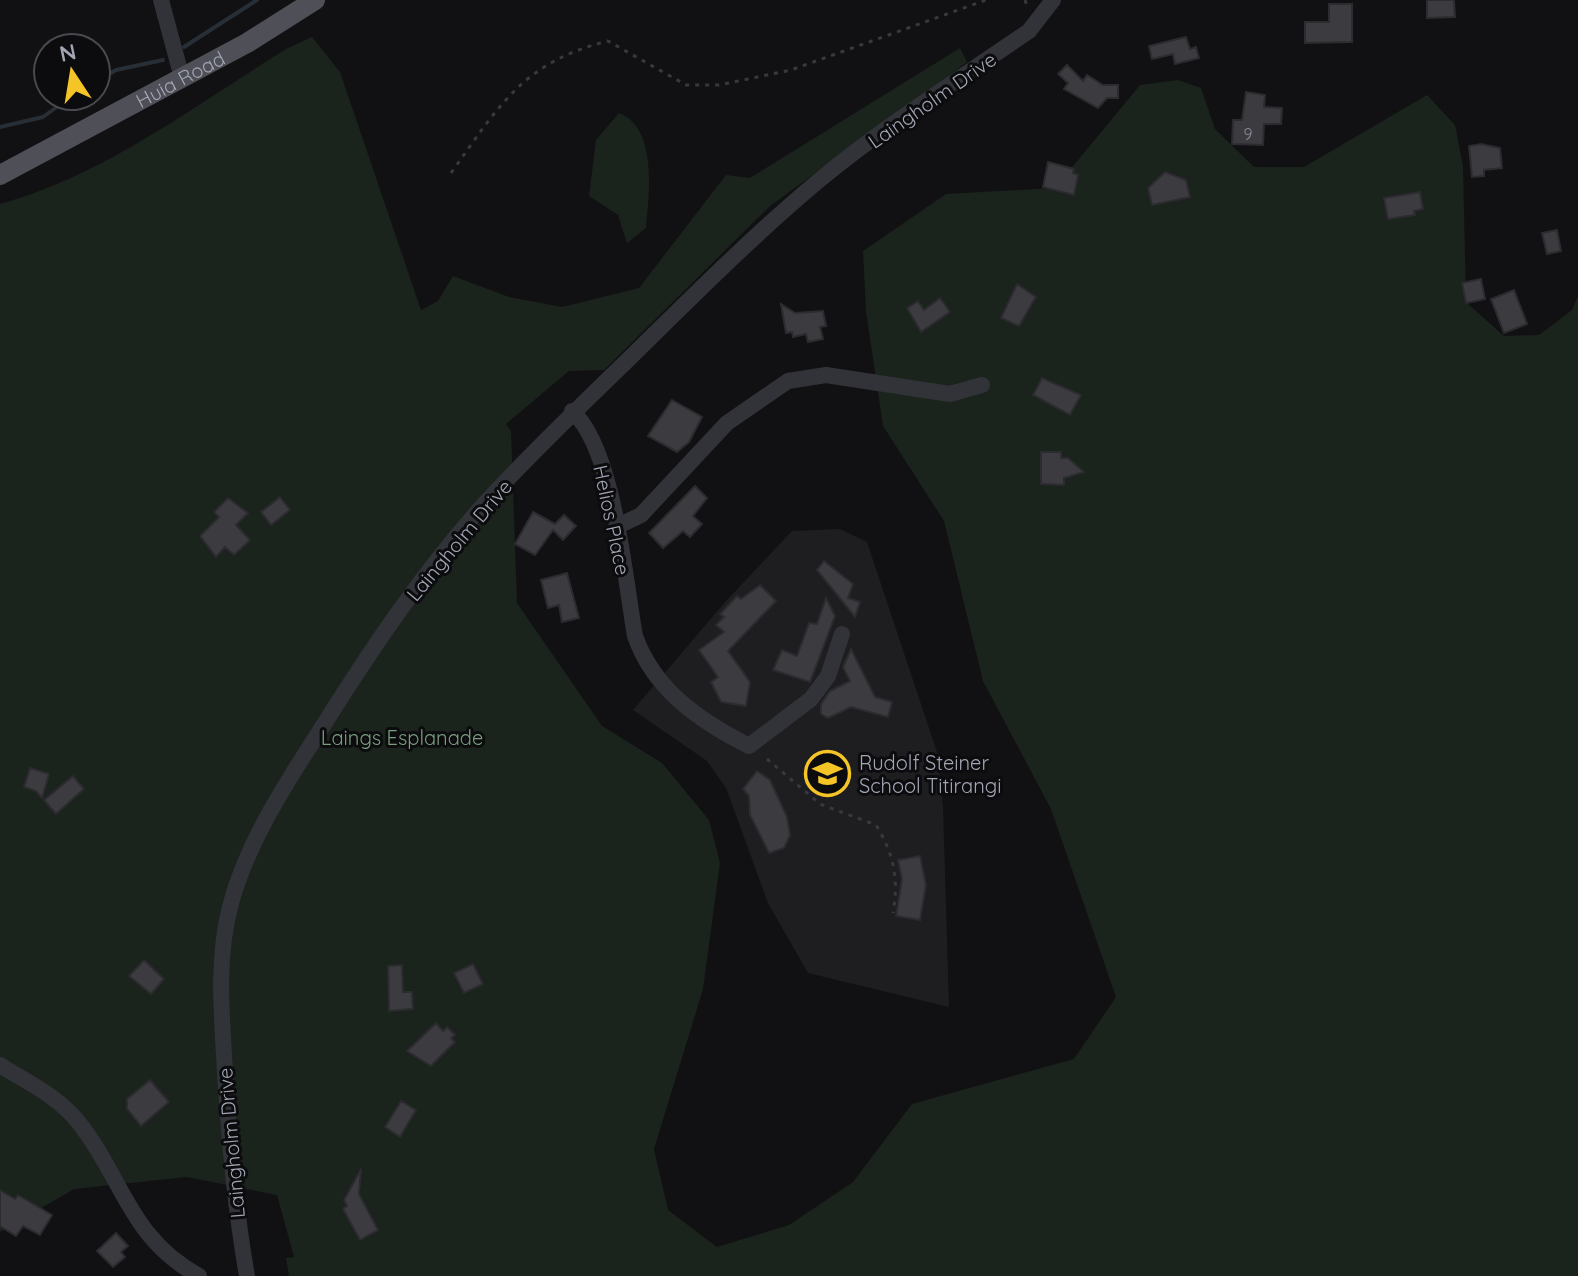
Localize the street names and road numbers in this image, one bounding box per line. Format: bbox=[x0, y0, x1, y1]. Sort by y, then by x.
street label: Huia Road bbox=[131, 45, 229, 113]
street label: Laingholm Drive bbox=[863, 46, 1001, 154]
street label: Helios Place bbox=[588, 463, 636, 577]
street label: Laingholm Drive bbox=[401, 474, 517, 606]
street label: Laingholm Drive bbox=[212, 1067, 250, 1219]

